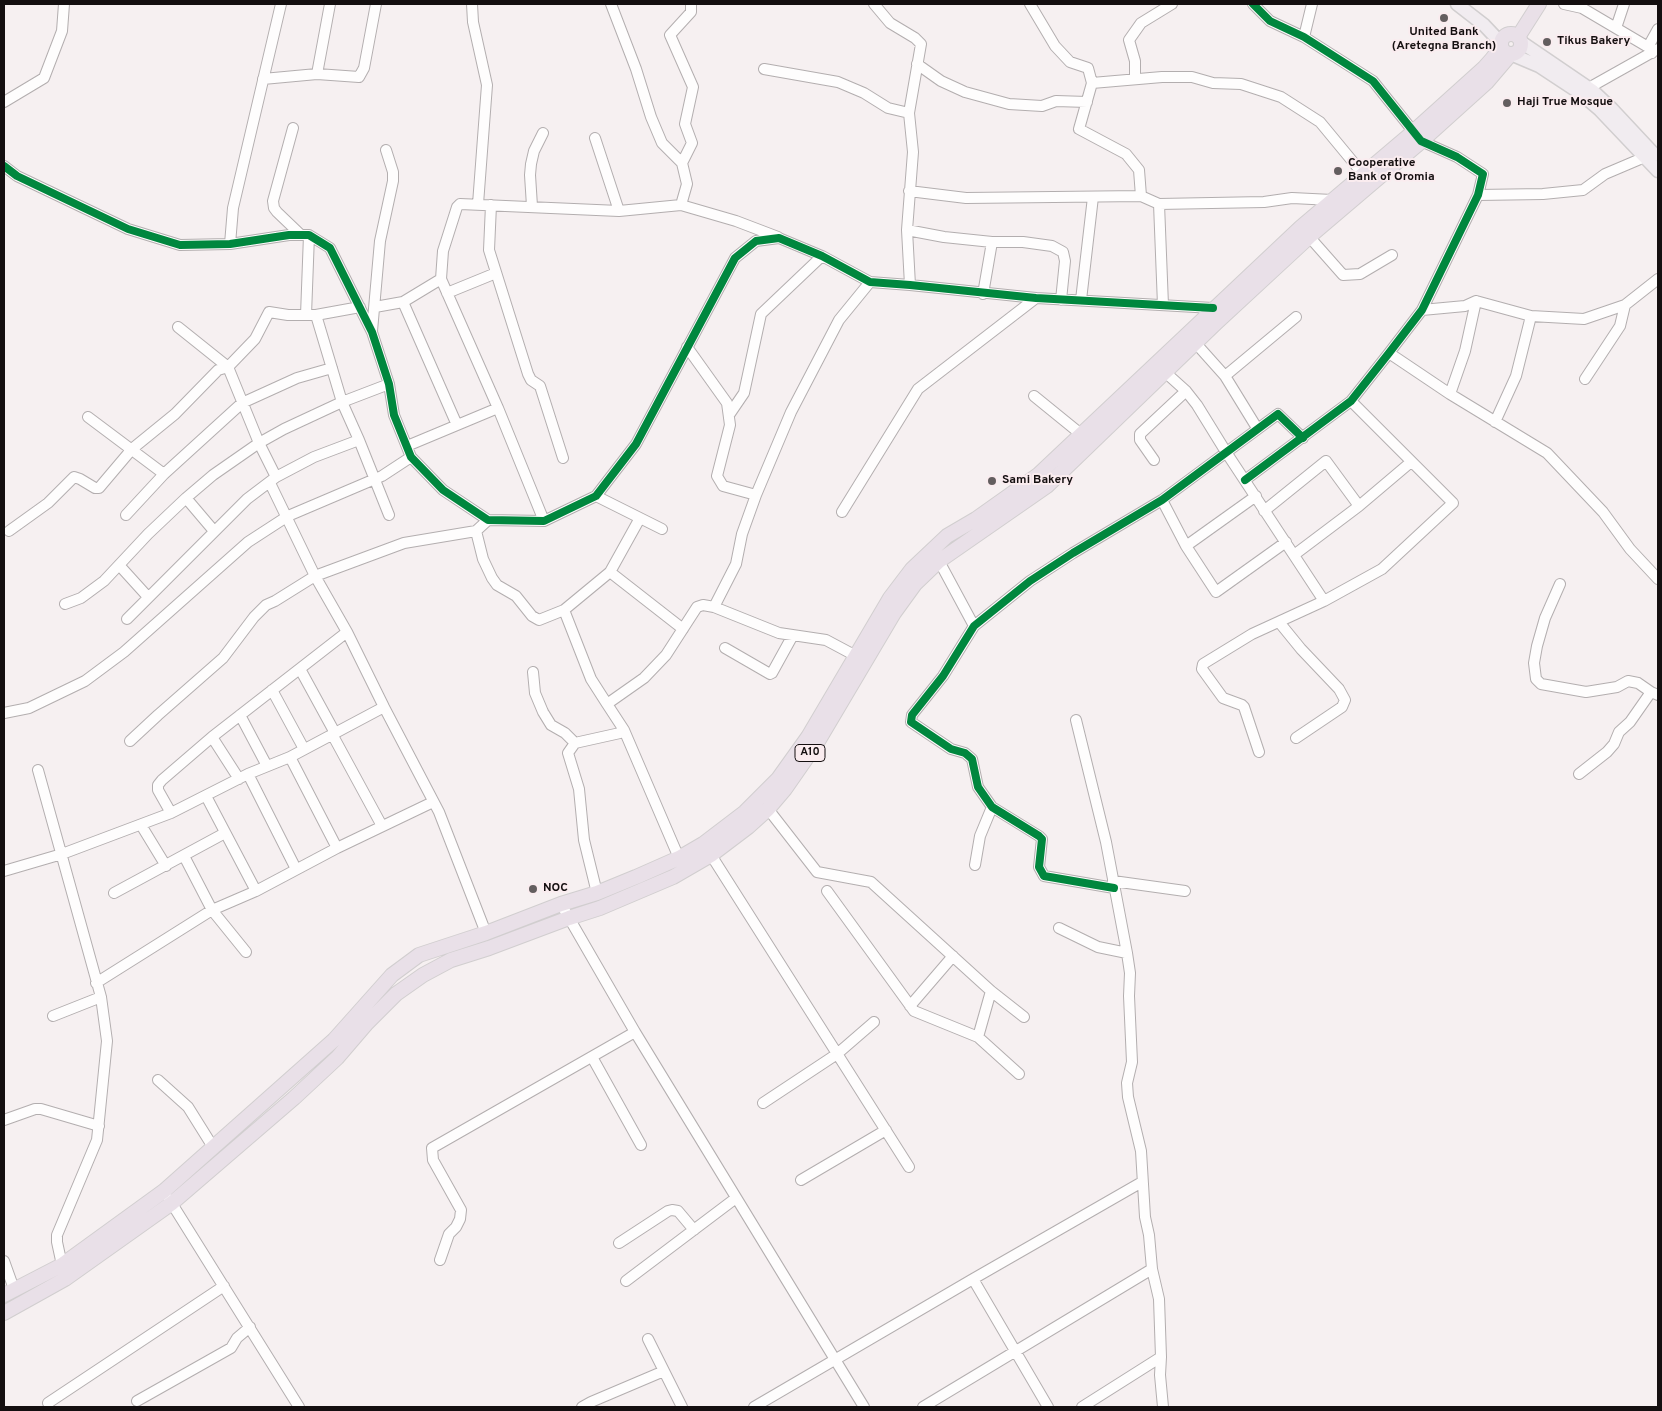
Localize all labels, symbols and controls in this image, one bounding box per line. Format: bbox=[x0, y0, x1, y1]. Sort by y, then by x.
marker: United Bank (Aretegna Branch) bbox=[1438, 12, 1450, 24]
place label: United Bank (Aretegna Branch) bbox=[1392, 26, 1496, 54]
place label: Tikus Bakery bbox=[1557, 35, 1630, 49]
marker: Tikus Bakery bbox=[1541, 36, 1553, 48]
place label: Haji True Mosque bbox=[1517, 96, 1613, 110]
marker: Haji True Mosque bbox=[1501, 97, 1513, 109]
place label: Cooperative Bank of Oromia bbox=[1348, 157, 1435, 185]
marker: Cooperative Bank of Oromia bbox=[1332, 165, 1344, 177]
place label: Sami Bakery bbox=[1002, 474, 1073, 488]
marker: Sami Bakery bbox=[986, 475, 998, 487]
road number: A10 bbox=[795, 744, 825, 761]
place label: NOC bbox=[543, 882, 568, 896]
marker: NOC bbox=[527, 883, 539, 895]

